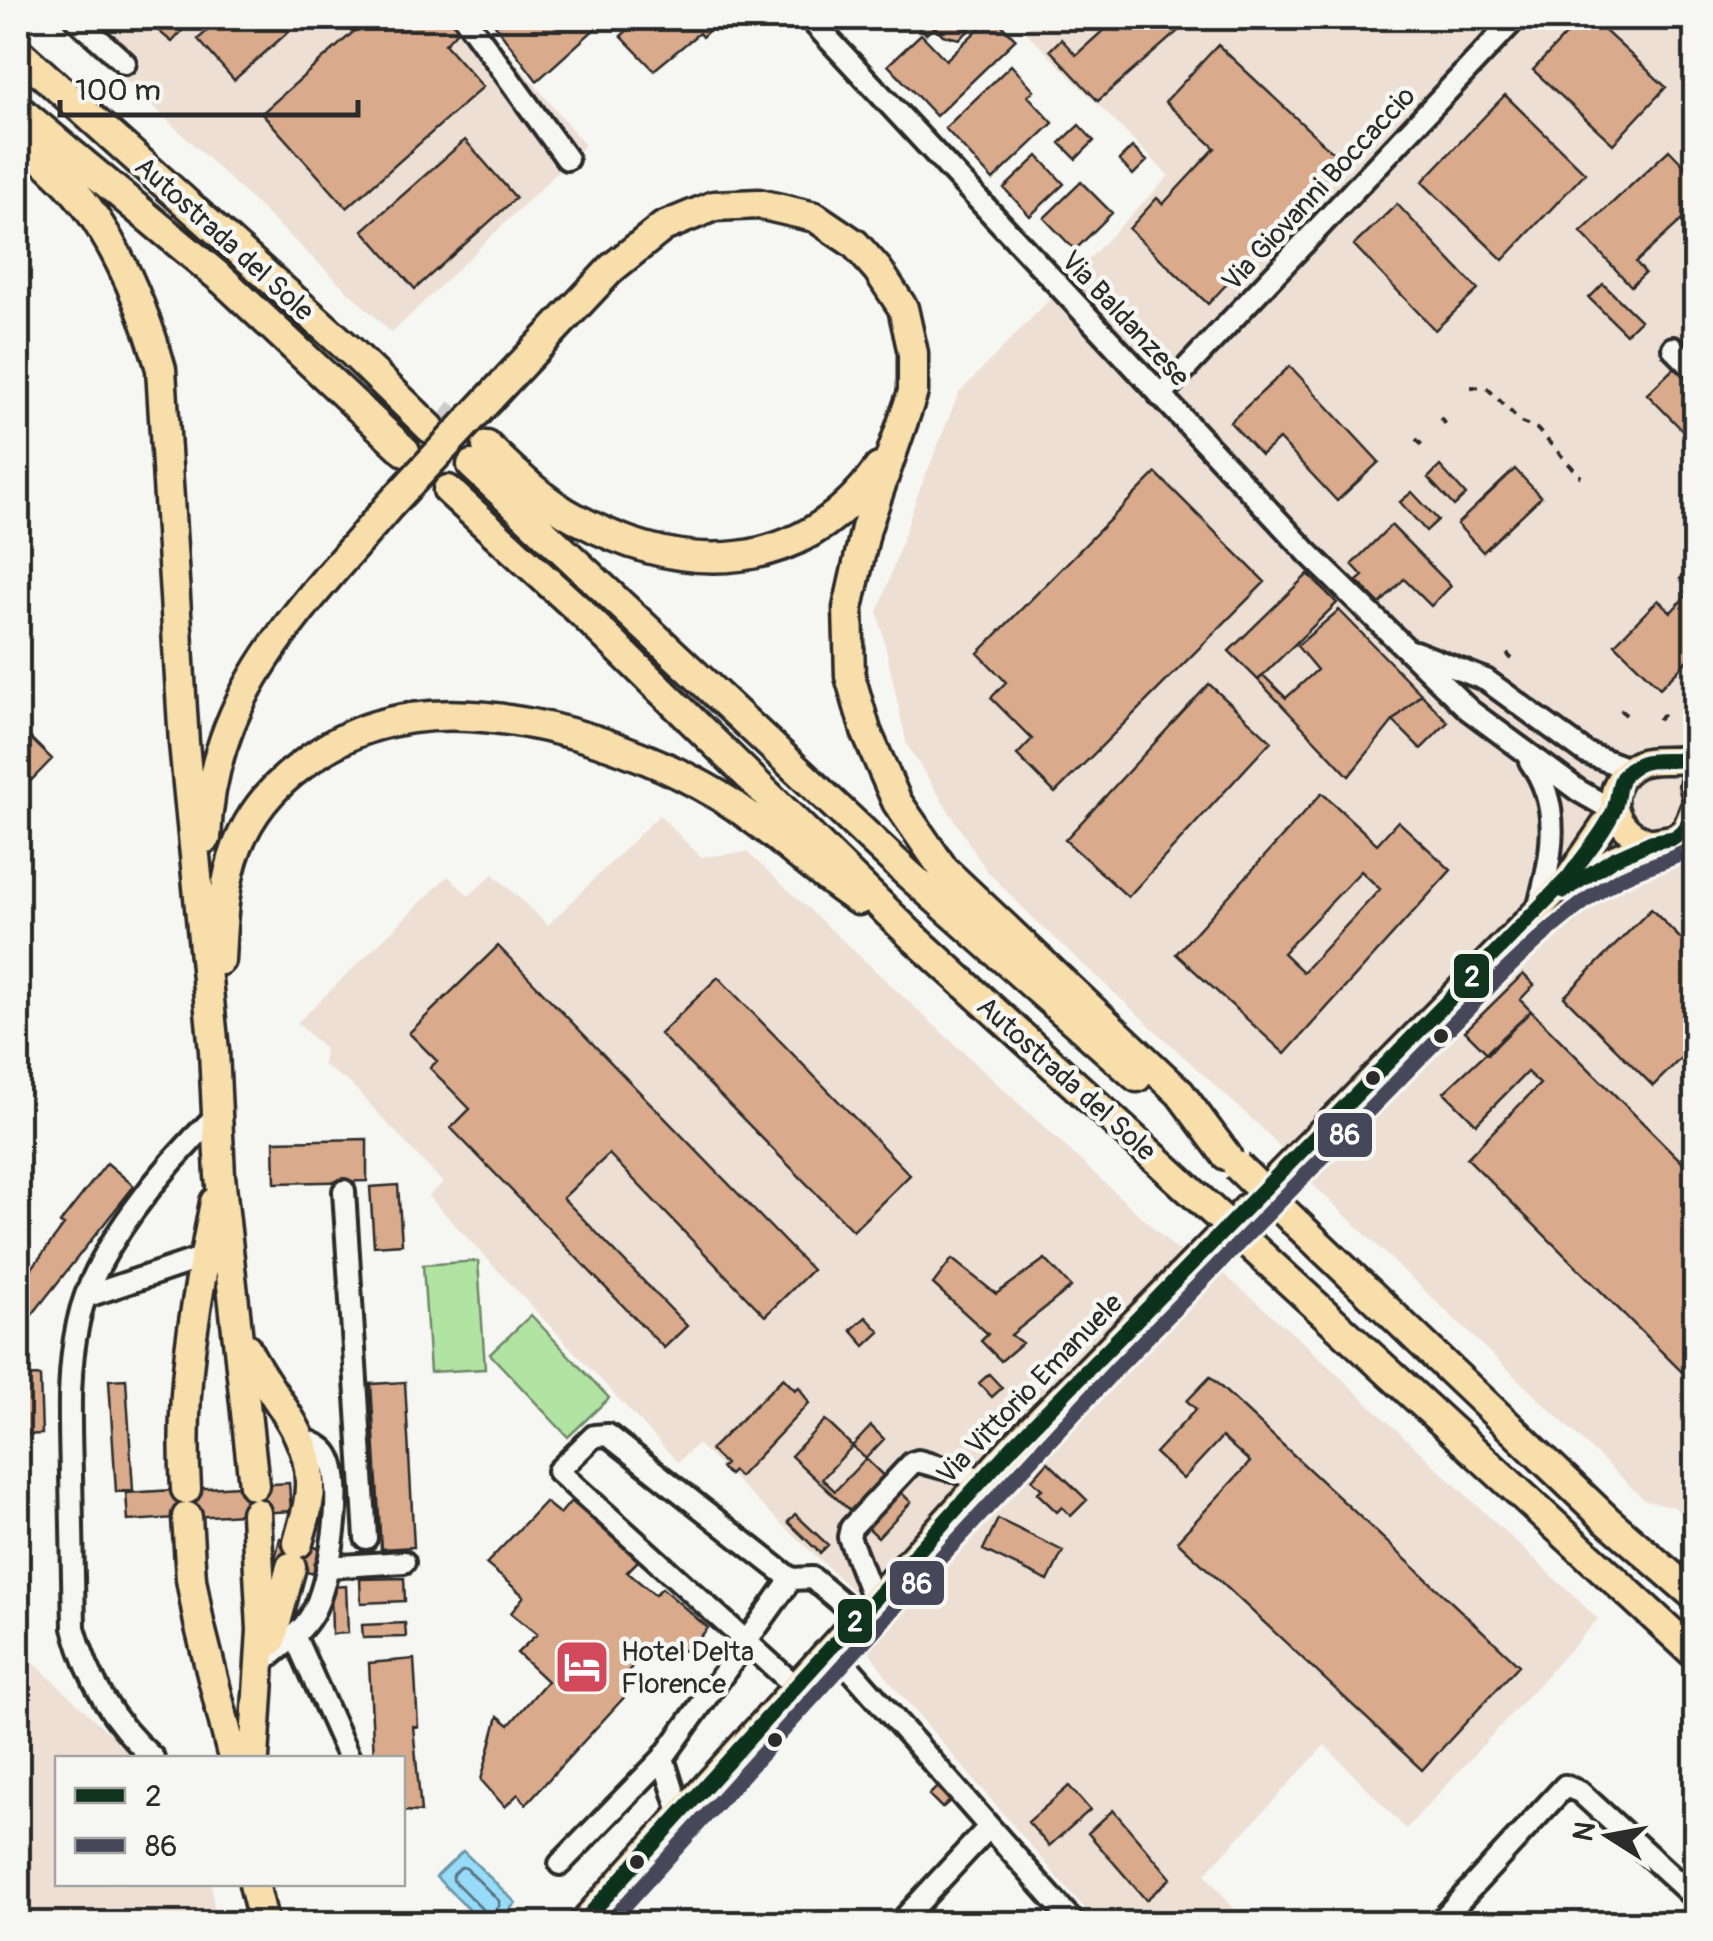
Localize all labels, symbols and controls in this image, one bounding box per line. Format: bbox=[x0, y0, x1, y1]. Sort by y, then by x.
scale bar bbox=[60, 55, 358, 117]
text: 100 m bbox=[75, 72, 161, 109]
street label: Via Giovanni Boccaccio bbox=[1215, 79, 1423, 299]
street label: Autostrada del Sole bbox=[127, 149, 321, 329]
street label: Via Baldanzese bbox=[1053, 244, 1197, 394]
line badge: 2 bbox=[1452, 952, 1491, 1000]
text: 2 bbox=[1464, 960, 1480, 995]
street label: Autostrada del Sole bbox=[969, 989, 1163, 1169]
unlabelled marker bbox=[1431, 1026, 1451, 1046]
unlabelled marker bbox=[1363, 1068, 1383, 1088]
line badge: 86 bbox=[1316, 1111, 1374, 1159]
text: 86 bbox=[1330, 1118, 1360, 1153]
street label: Via Vittorio Emanuele bbox=[930, 1286, 1130, 1492]
line badge: 86 bbox=[888, 1559, 946, 1607]
text: 86 bbox=[902, 1567, 932, 1602]
line badge: 2 bbox=[836, 1597, 874, 1645]
text: 2 bbox=[847, 1605, 863, 1640]
place label: Hotel Delta Florence bbox=[621, 1635, 754, 1702]
hotel icon: Hotel Delta Florence bbox=[552, 1637, 612, 1697]
unlabelled marker bbox=[765, 1730, 785, 1750]
legend bbox=[55, 1756, 405, 1886]
text: 2 bbox=[145, 1778, 162, 1815]
north arrow bbox=[1558, 1786, 1658, 1886]
text: N bbox=[1566, 1819, 1604, 1844]
text: 86 bbox=[145, 1828, 178, 1865]
unlabelled marker bbox=[627, 1852, 647, 1872]

